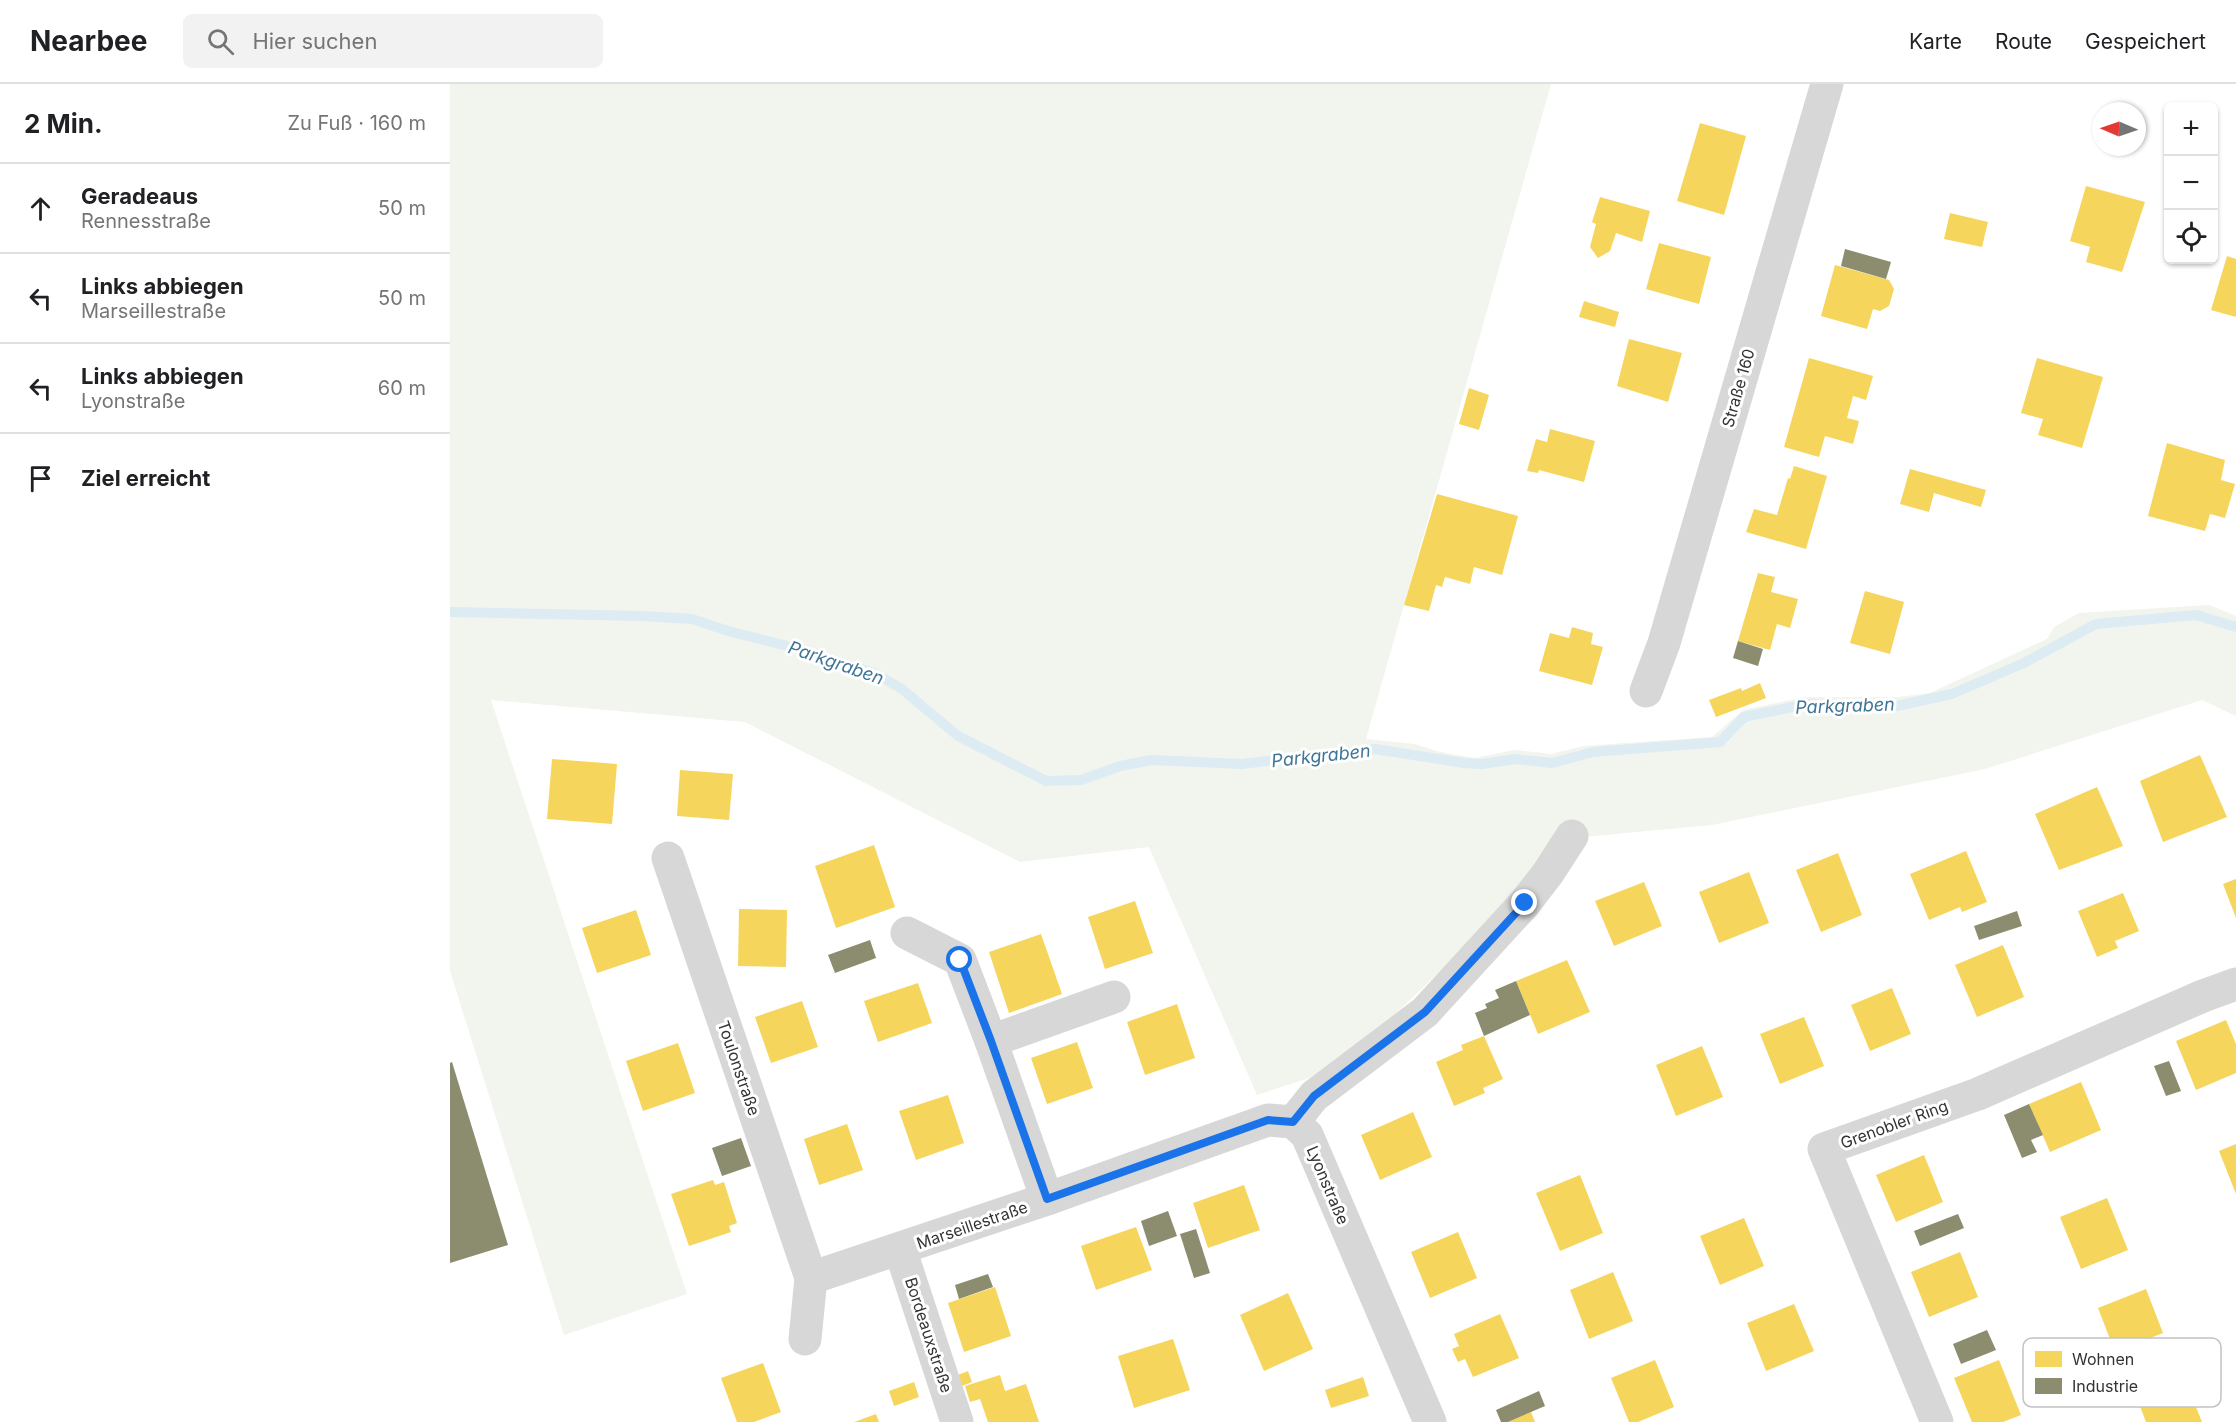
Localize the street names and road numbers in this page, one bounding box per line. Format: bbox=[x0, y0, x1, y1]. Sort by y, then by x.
street label: Straße 160 bbox=[1717, 346, 1759, 430]
street label: Toulonstraße bbox=[713, 1018, 765, 1118]
street label: Grenobler Ring bbox=[1837, 1095, 1951, 1153]
street label: Lyonstraße bbox=[1302, 1143, 1354, 1227]
street label: Marseillestraße bbox=[914, 1197, 1030, 1253]
street label: Bordeauxstraße bbox=[901, 1275, 957, 1395]

